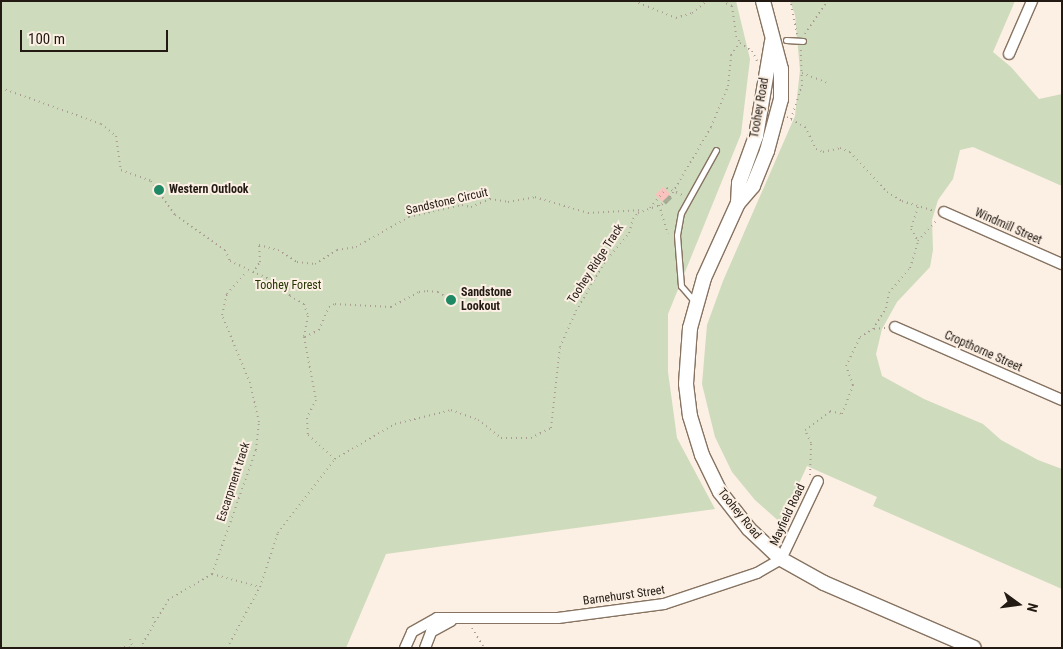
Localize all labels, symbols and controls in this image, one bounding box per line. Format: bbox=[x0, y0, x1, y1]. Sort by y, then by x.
scale bar bbox=[22, 20, 170, 52]
text: 100 m bbox=[28, 30, 65, 48]
street label: Toohey Road bbox=[748, 77, 772, 139]
place label: Western Outlook bbox=[169, 183, 249, 197]
marker: Western Outlook bbox=[153, 184, 165, 196]
street label: Sandstone Circuit bbox=[405, 186, 489, 218]
street label: Windmill Street bbox=[972, 206, 1044, 248]
street label: Toohey Ridge Track bbox=[565, 221, 627, 307]
park label: Toohey Forest bbox=[255, 279, 321, 293]
place label: Sandstone Lookout bbox=[461, 286, 512, 314]
marker: Sandstone Lookout bbox=[445, 294, 457, 306]
street label: Cropthorne Street bbox=[942, 328, 1024, 376]
street label: Escarpment track bbox=[214, 440, 254, 524]
street label: Mayfield Road bbox=[767, 482, 809, 548]
street label: Toohey Road bbox=[714, 486, 764, 542]
north arrow bbox=[993, 579, 1043, 629]
street label: Barnehurst Street bbox=[582, 583, 666, 609]
text: N bbox=[1024, 602, 1041, 614]

